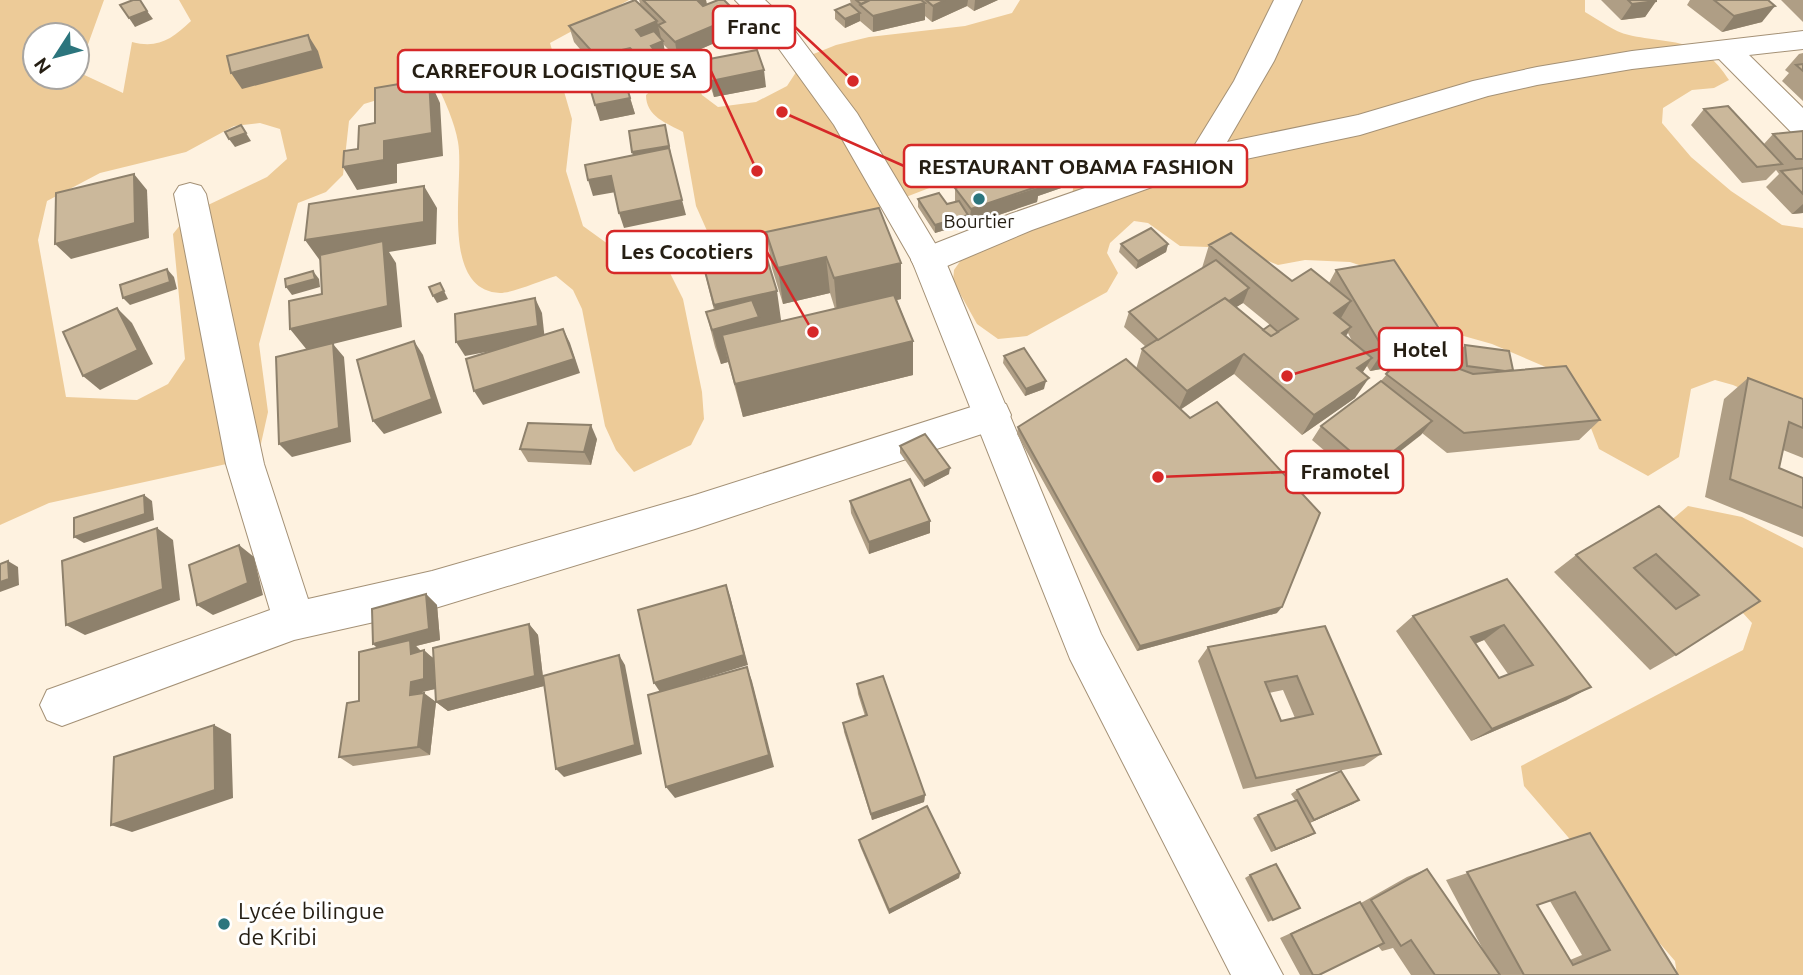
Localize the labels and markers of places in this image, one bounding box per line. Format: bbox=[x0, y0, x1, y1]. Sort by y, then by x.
callout: Franc bbox=[713, 6, 795, 48]
callout: CARREFOUR LOGISTIQUE SA bbox=[398, 50, 711, 92]
callout: RESTAURANT OBAMA FASHION bbox=[904, 145, 1247, 187]
marker: Bourtier bbox=[971, 191, 987, 207]
place label: Bourtier bbox=[943, 210, 1015, 232]
callout: Les Cocotiers bbox=[607, 231, 767, 273]
callout: Hotel bbox=[1379, 328, 1462, 370]
callout: Framotel bbox=[1286, 451, 1403, 493]
place label: Lycée bilingue de Kribi bbox=[238, 898, 385, 949]
marker: Lycée bilingue de Kribi bbox=[216, 916, 232, 932]

